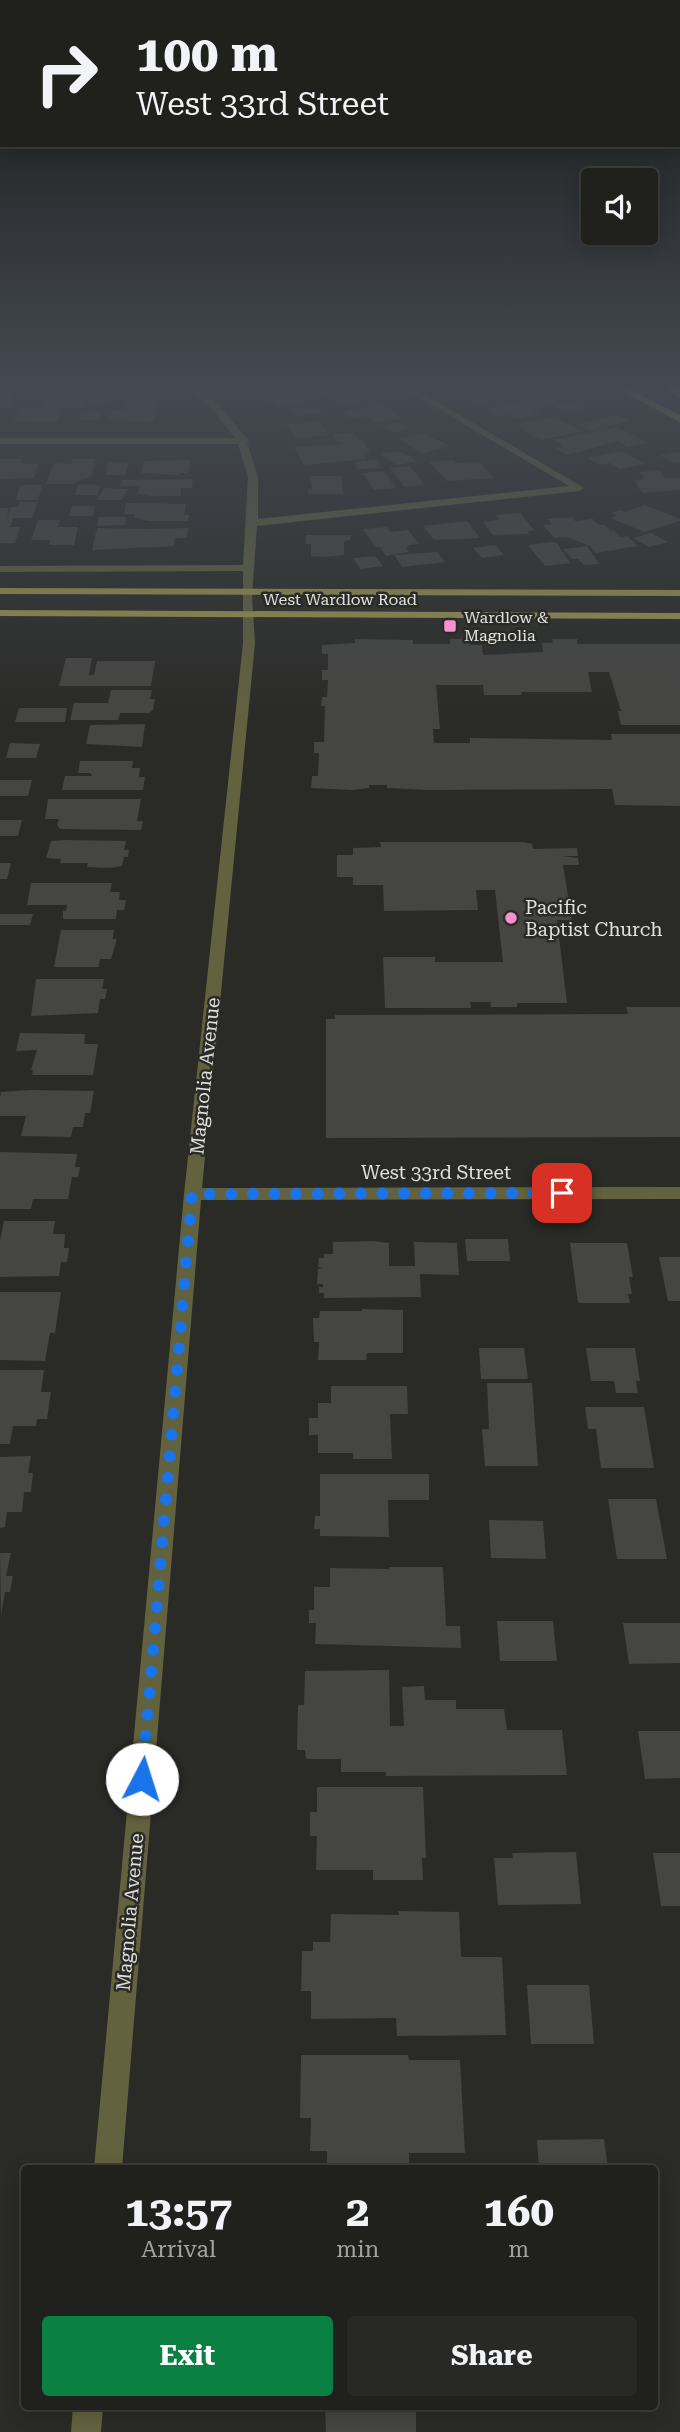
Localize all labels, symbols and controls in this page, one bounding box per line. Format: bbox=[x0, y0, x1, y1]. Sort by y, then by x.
text: 100 m bbox=[136, 26, 278, 83]
icon: right bbox=[21, 28, 112, 119]
text: West 33rd Street bbox=[136, 85, 389, 123]
map controls bbox=[581, 168, 658, 245]
button: sound bbox=[581, 168, 658, 245]
street label: West Wardlow Road bbox=[263, 590, 417, 609]
place label: Wardlow & Magnolia bbox=[464, 608, 549, 645]
marker: Wardlow & Magnolia bbox=[442, 618, 458, 634]
place label: Pacific Baptist Church bbox=[525, 896, 663, 941]
marker: Pacific Baptist Church bbox=[503, 910, 519, 926]
street label: Magnolia Avenue bbox=[185, 996, 225, 1156]
street label: West 33rd Street bbox=[361, 1161, 511, 1184]
pin bbox=[532, 1163, 592, 1223]
icon: arrive bbox=[543, 1174, 581, 1212]
position arrow bbox=[105, 1742, 179, 1816]
street label: Magnolia Avenue bbox=[112, 1832, 148, 1992]
text: 13:57 bbox=[125, 2187, 232, 2236]
text: 2 bbox=[346, 2187, 370, 2236]
text: 160 bbox=[483, 2187, 554, 2236]
text: Arrival bbox=[141, 2236, 216, 2263]
text: min bbox=[336, 2236, 379, 2263]
text: m bbox=[508, 2236, 529, 2263]
button: Exit bbox=[42, 2316, 333, 2396]
button: Share bbox=[347, 2316, 637, 2396]

